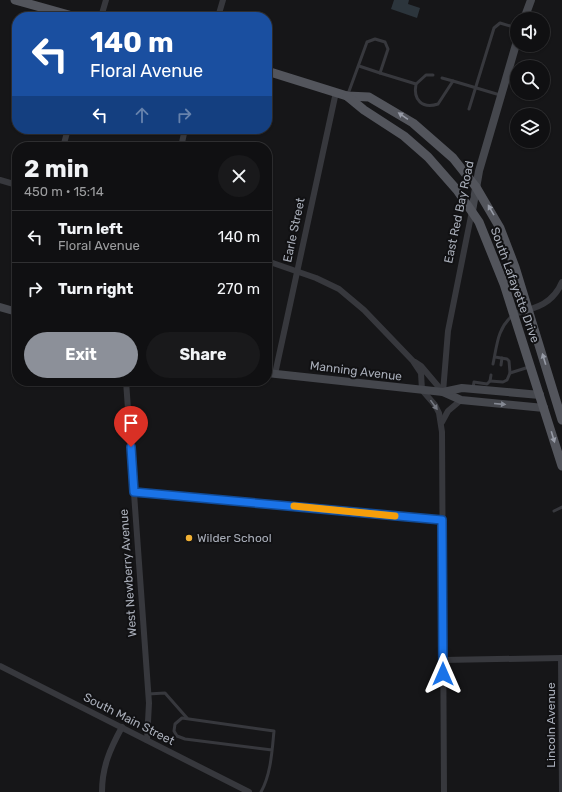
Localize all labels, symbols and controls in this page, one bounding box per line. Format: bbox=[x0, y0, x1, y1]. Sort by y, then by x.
map controls bbox=[510, 12, 550, 148]
button: sound bbox=[510, 12, 550, 52]
text: 140 m bbox=[90, 26, 174, 59]
icon: left bbox=[24, 28, 76, 80]
text: Floral Avenue bbox=[90, 60, 203, 82]
button: search bbox=[510, 60, 550, 100]
icon: left bbox=[89, 104, 111, 126]
icon: ahead bbox=[131, 104, 153, 126]
icon: right bbox=[173, 104, 195, 126]
button: layers bbox=[510, 108, 550, 148]
one-way arrow bbox=[398, 112, 408, 120]
text: 2 min bbox=[24, 155, 89, 183]
button: close bbox=[218, 155, 260, 197]
street label: East Red Bay Road bbox=[441, 159, 477, 265]
text: 450 m · 15:14 bbox=[24, 184, 104, 199]
street label: Earle Street bbox=[280, 196, 308, 264]
one-way arrow bbox=[487, 205, 494, 216]
text: Turn left bbox=[58, 220, 123, 238]
street label: South Lafayette Drive bbox=[488, 225, 543, 345]
icon: left bbox=[24, 226, 46, 248]
text: 140 m bbox=[218, 228, 260, 246]
text: Floral Avenue bbox=[58, 238, 140, 253]
icon: right bbox=[24, 278, 46, 300]
text: Turn right bbox=[58, 280, 133, 298]
text: 270 m bbox=[217, 280, 260, 298]
button: Exit bbox=[24, 332, 138, 378]
button: Share bbox=[146, 332, 260, 378]
one-way arrow bbox=[541, 353, 547, 365]
street label: Manning Avenue bbox=[309, 358, 403, 384]
one-way arrow bbox=[430, 400, 438, 410]
one-way arrow bbox=[494, 400, 506, 407]
pin bbox=[114, 406, 148, 447]
icon: arrive bbox=[120, 412, 142, 434]
one-way arrow bbox=[550, 431, 556, 443]
street label: West Newberry Avenue bbox=[117, 508, 139, 637]
place label: Wilder School bbox=[197, 531, 272, 545]
marker: Wilder School bbox=[184, 533, 194, 543]
position arrow bbox=[422, 653, 464, 695]
street label: Lincoln Avenue bbox=[544, 682, 558, 768]
street label: South Main Street bbox=[81, 690, 177, 748]

